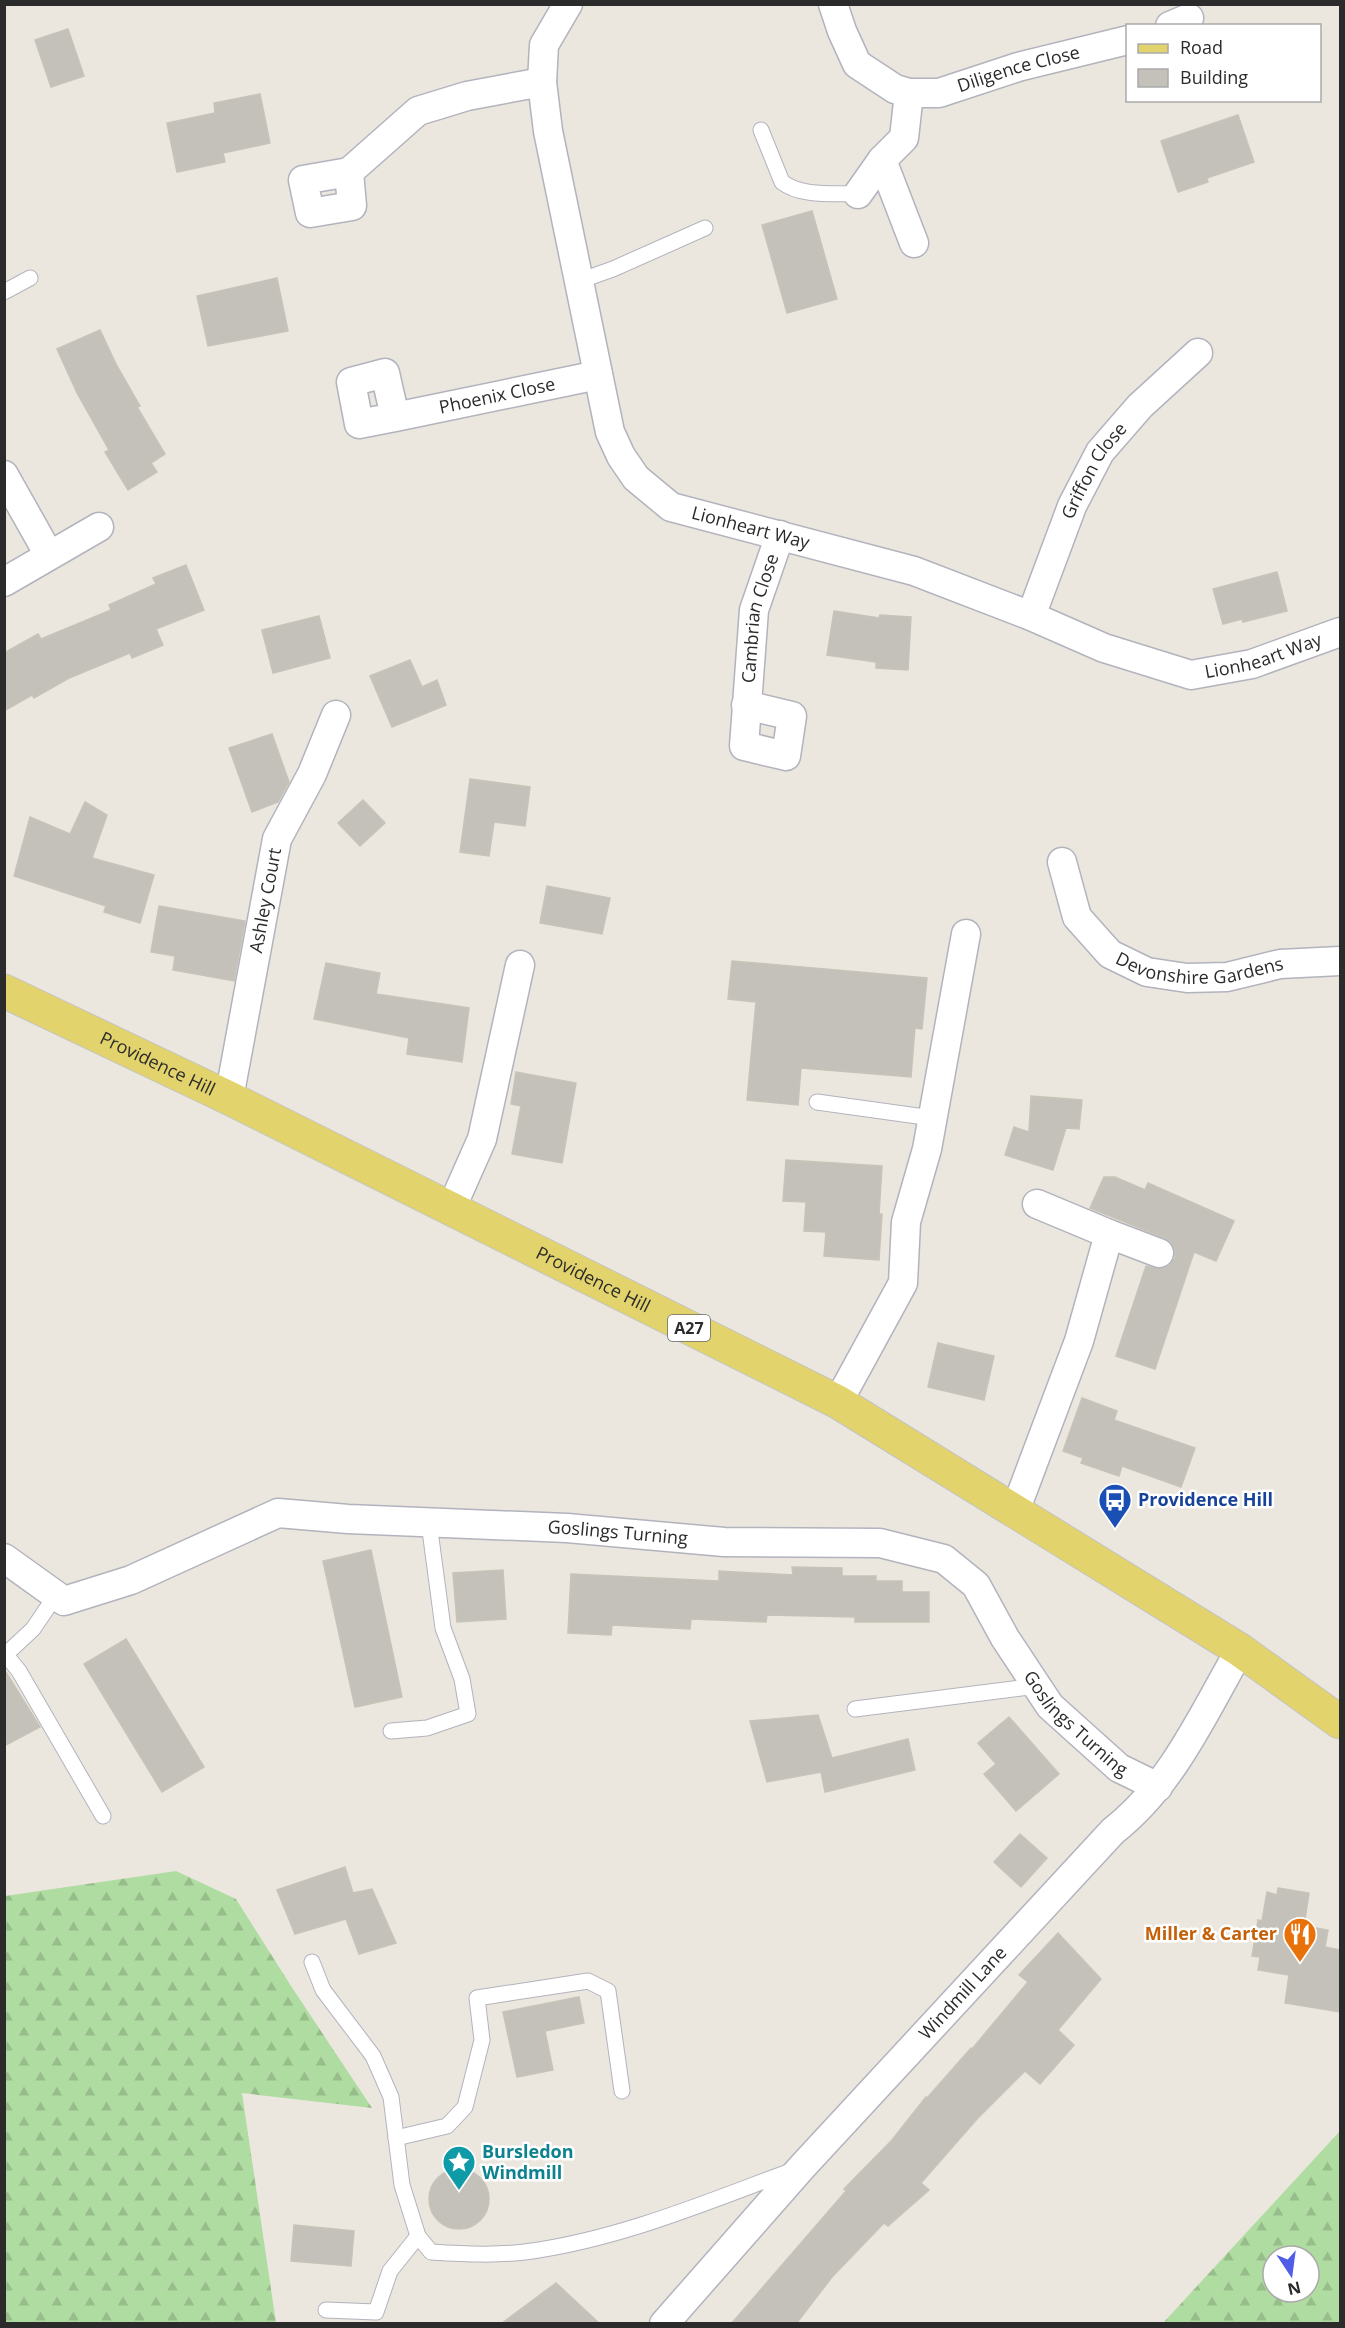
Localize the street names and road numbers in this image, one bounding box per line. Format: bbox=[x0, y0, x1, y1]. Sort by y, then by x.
street label: Diligence Close bbox=[954, 39, 1082, 97]
street label: Phoenix Close bbox=[437, 371, 557, 419]
street label: Griffon Close bbox=[1055, 417, 1131, 522]
street label: Lionheart Way bbox=[689, 500, 813, 554]
street label: Cambrian Close bbox=[736, 550, 784, 684]
street label: Lionheart Way bbox=[1203, 626, 1326, 683]
street label: Ashley Court bbox=[243, 846, 286, 955]
street label: Devonshire Gardens bbox=[1112, 946, 1286, 989]
street label: Providence Hill bbox=[96, 1025, 220, 1101]
street label: Providence Hill bbox=[532, 1240, 655, 1317]
road number: A27 bbox=[668, 1315, 710, 1341]
street label: Goslings Turning bbox=[547, 1514, 689, 1550]
street label: Goslings Turning bbox=[1019, 1665, 1132, 1781]
street label: Windmill Lane bbox=[913, 1941, 1011, 2044]

